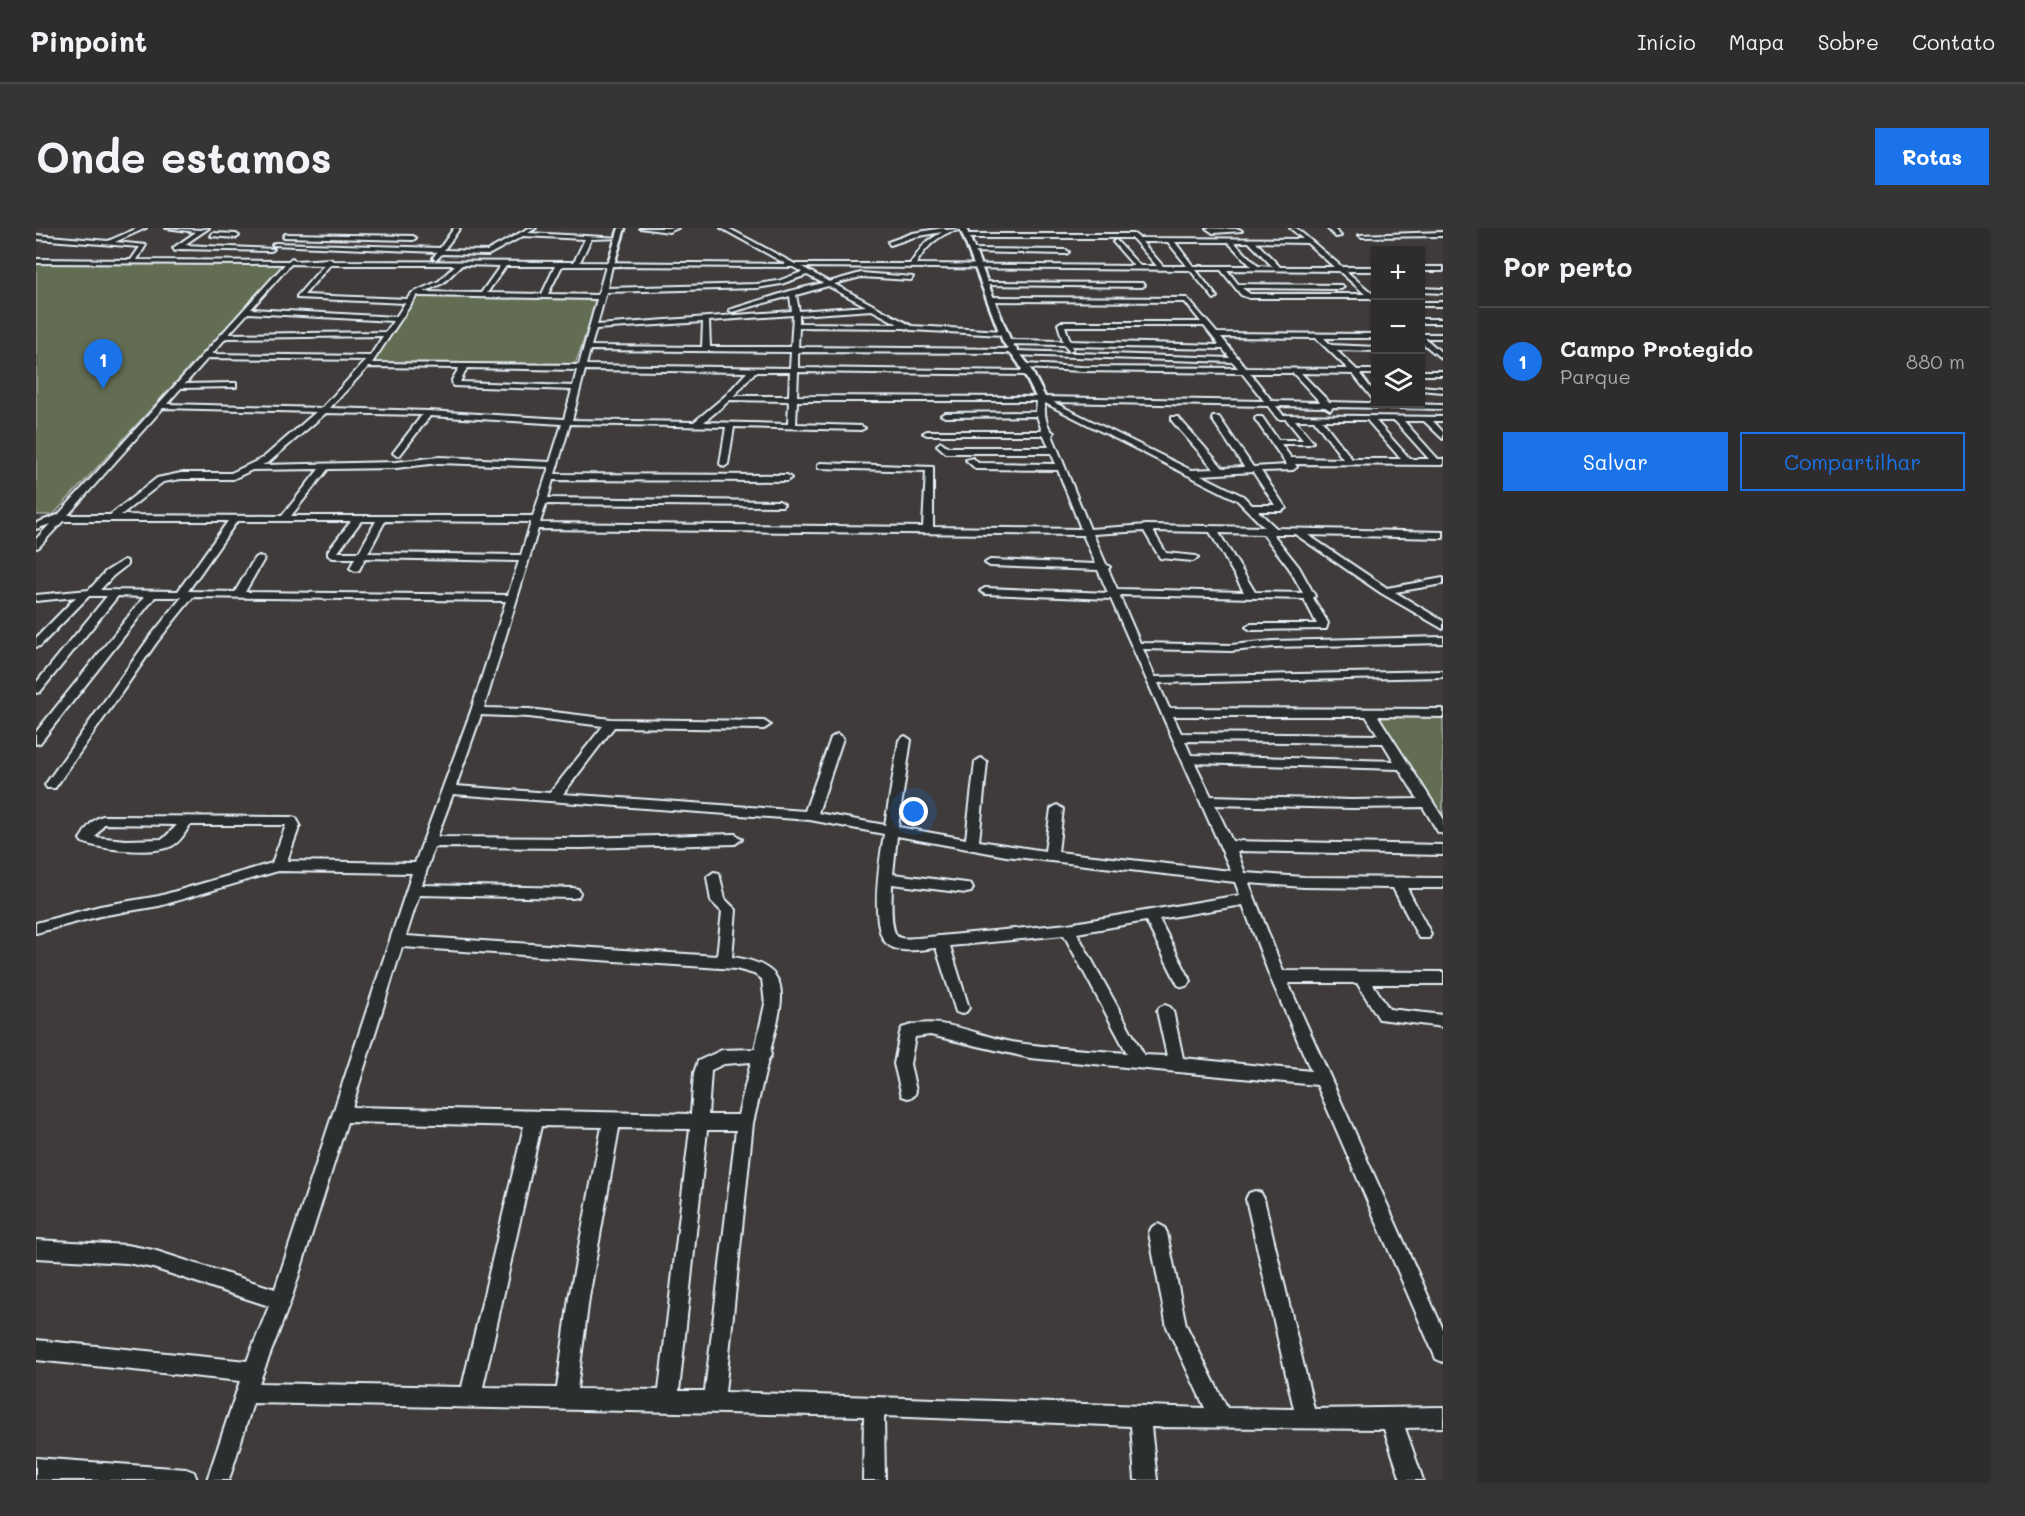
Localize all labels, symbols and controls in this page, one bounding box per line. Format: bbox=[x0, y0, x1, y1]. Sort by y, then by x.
text: Pinpoint bbox=[30, 23, 147, 59]
text: Início bbox=[1637, 28, 1696, 55]
text: Mapa bbox=[1729, 28, 1785, 55]
text: Sobre bbox=[1818, 28, 1879, 55]
text: Contato bbox=[1912, 28, 1995, 55]
button: Rotas bbox=[1875, 128, 1989, 185]
text: Onde estamos bbox=[36, 129, 332, 184]
map controls bbox=[1371, 246, 1425, 408]
button: + bbox=[1371, 246, 1425, 300]
text: Por perto bbox=[1503, 250, 1632, 284]
button: − bbox=[1371, 300, 1425, 354]
text: Campo Protegido bbox=[1560, 334, 1753, 363]
pin: 1 bbox=[84, 340, 122, 389]
text: 1 bbox=[1518, 348, 1527, 374]
text: 880 m bbox=[1906, 348, 1965, 374]
button: layers bbox=[1371, 354, 1425, 408]
text: Parque bbox=[1560, 363, 1631, 389]
button: Salvar bbox=[1503, 432, 1728, 491]
button: Compartilhar bbox=[1740, 432, 1965, 491]
your location bbox=[899, 797, 928, 826]

